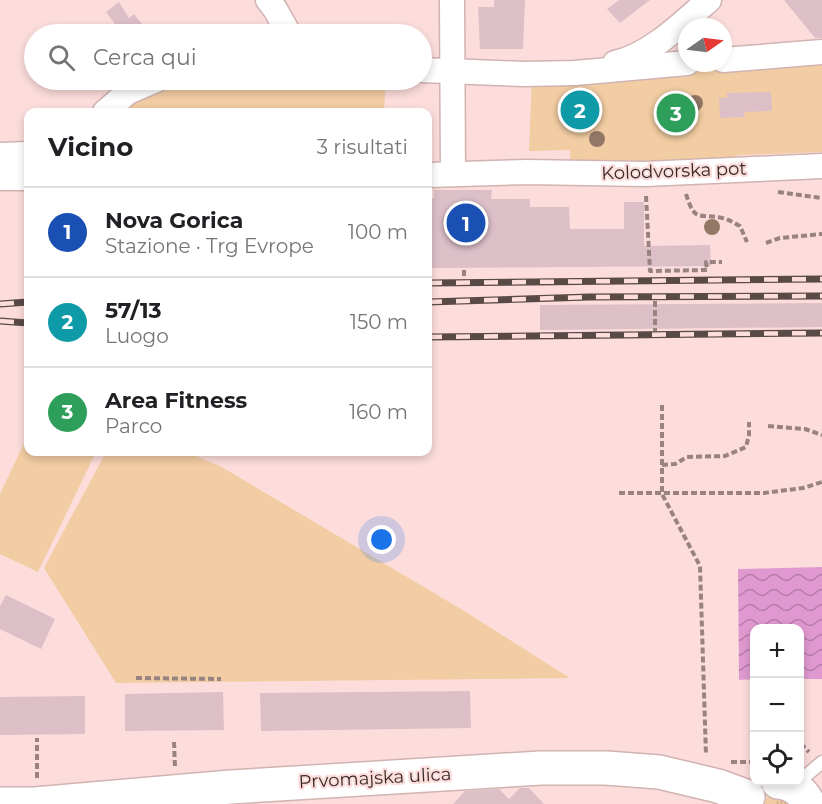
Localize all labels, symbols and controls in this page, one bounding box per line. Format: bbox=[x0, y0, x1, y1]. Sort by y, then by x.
north arrow bbox=[678, 18, 732, 72]
search box bbox=[24, 24, 432, 90]
icon: search bbox=[45, 41, 78, 74]
text: Cerca qui bbox=[93, 44, 197, 71]
pin: 2 bbox=[560, 88, 600, 132]
pin: 3 bbox=[656, 90, 696, 136]
text: Vicino bbox=[48, 131, 133, 163]
text: 3 risultati bbox=[317, 135, 408, 159]
street label: Kolodvorska pot bbox=[601, 157, 747, 185]
pin: 1 bbox=[446, 200, 486, 246]
text: Nova Gorica bbox=[105, 207, 243, 234]
text: 1 bbox=[64, 220, 71, 244]
text: 100 m bbox=[348, 220, 408, 244]
text: Stazione · Trg Evrope bbox=[105, 234, 314, 258]
text: 57/13 bbox=[105, 297, 162, 324]
text: 2 bbox=[62, 310, 73, 334]
text: 150 m bbox=[350, 310, 408, 334]
text: Luogo bbox=[105, 324, 169, 348]
text: Area Fitness bbox=[105, 387, 247, 414]
text: 3 bbox=[62, 400, 73, 424]
text: 160 m bbox=[349, 400, 408, 424]
text: Parco bbox=[105, 414, 162, 438]
your location bbox=[367, 525, 396, 554]
map controls bbox=[750, 624, 804, 786]
button: + bbox=[750, 624, 804, 678]
button: − bbox=[750, 678, 804, 732]
button: locate bbox=[750, 732, 804, 786]
street label: Prvomajska ulica bbox=[298, 763, 452, 793]

